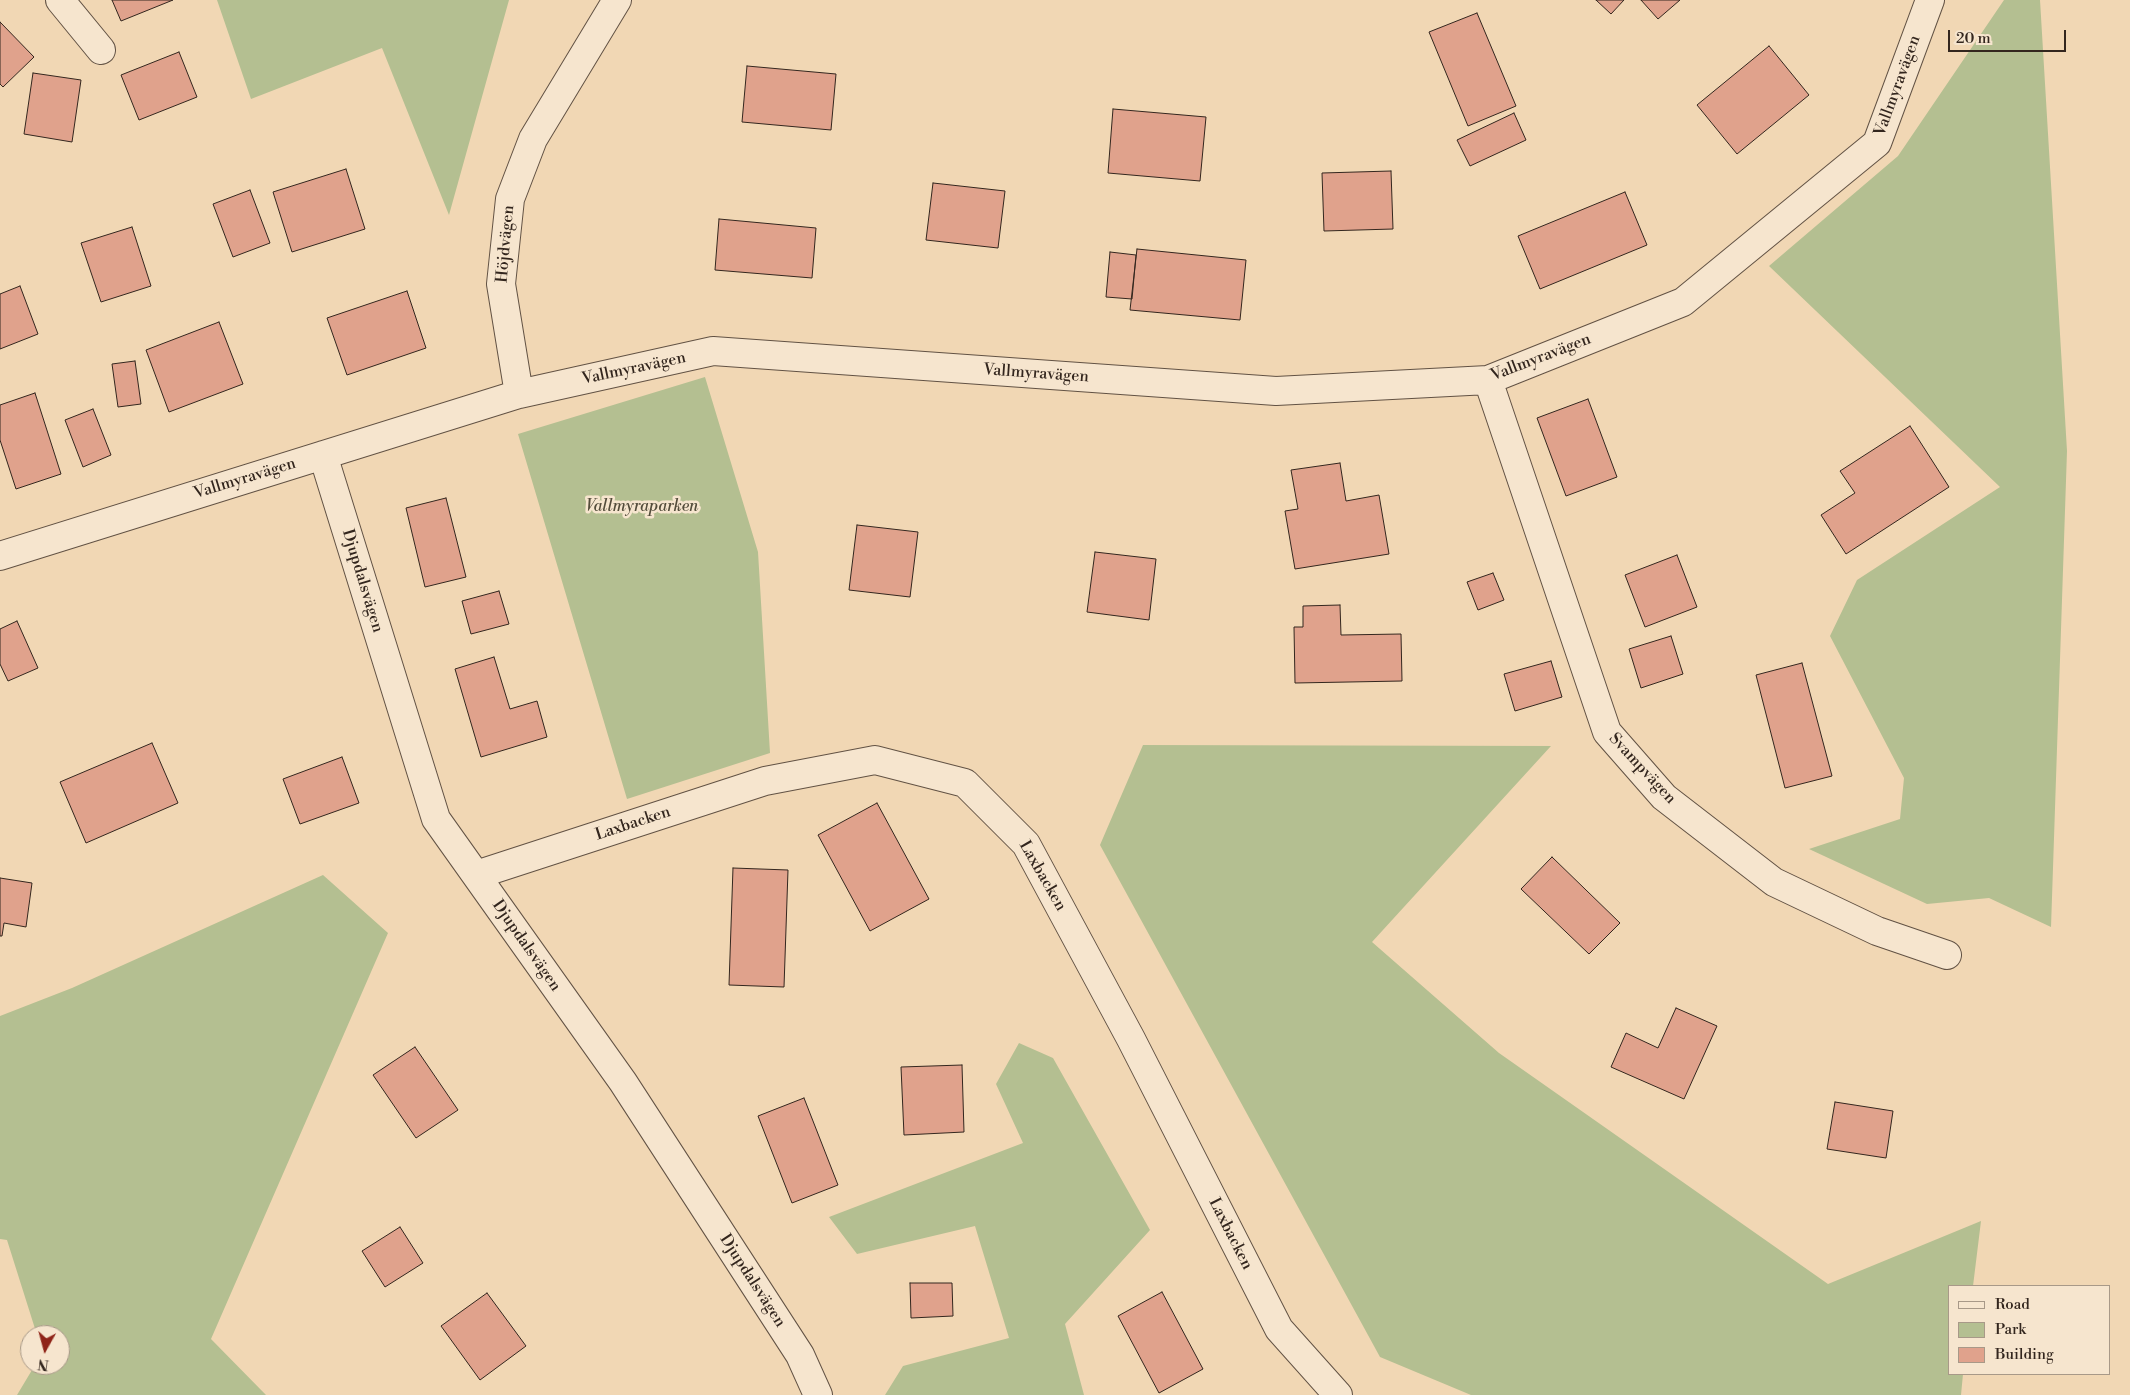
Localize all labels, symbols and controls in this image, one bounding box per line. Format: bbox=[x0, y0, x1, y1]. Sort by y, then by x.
scale bar bbox=[1950, 20, 2068, 52]
text: 20 m bbox=[1956, 29, 1991, 48]
street label: Vallmyravägen bbox=[1871, 33, 1925, 139]
street label: Höjdvägen bbox=[493, 204, 519, 284]
street label: Vallmyravägen bbox=[1488, 330, 1594, 386]
street label: Vallmyravägen bbox=[580, 349, 688, 389]
street label: Vallmyravägen bbox=[983, 361, 1089, 387]
street label: Vallmyravägen bbox=[192, 454, 298, 504]
park label: Vallmyraparken bbox=[586, 497, 698, 517]
street label: Djupdalsvägen bbox=[337, 527, 387, 635]
street label: Svampvägen bbox=[1604, 730, 1680, 808]
street label: Laxbacken bbox=[593, 803, 673, 845]
street label: Laxbacken bbox=[1014, 837, 1070, 915]
street label: Djupdalsvägen bbox=[487, 897, 565, 995]
street label: Laxbacken bbox=[1204, 1195, 1256, 1273]
street label: Djupdalsvägen bbox=[715, 1231, 789, 1331]
legend bbox=[1948, 1285, 2110, 1375]
text: Road bbox=[1995, 1295, 2030, 1314]
text: Park bbox=[1995, 1320, 2026, 1339]
north arrow bbox=[20, 1325, 70, 1375]
text: Building bbox=[1995, 1345, 2054, 1364]
text: N bbox=[37, 1354, 50, 1374]

